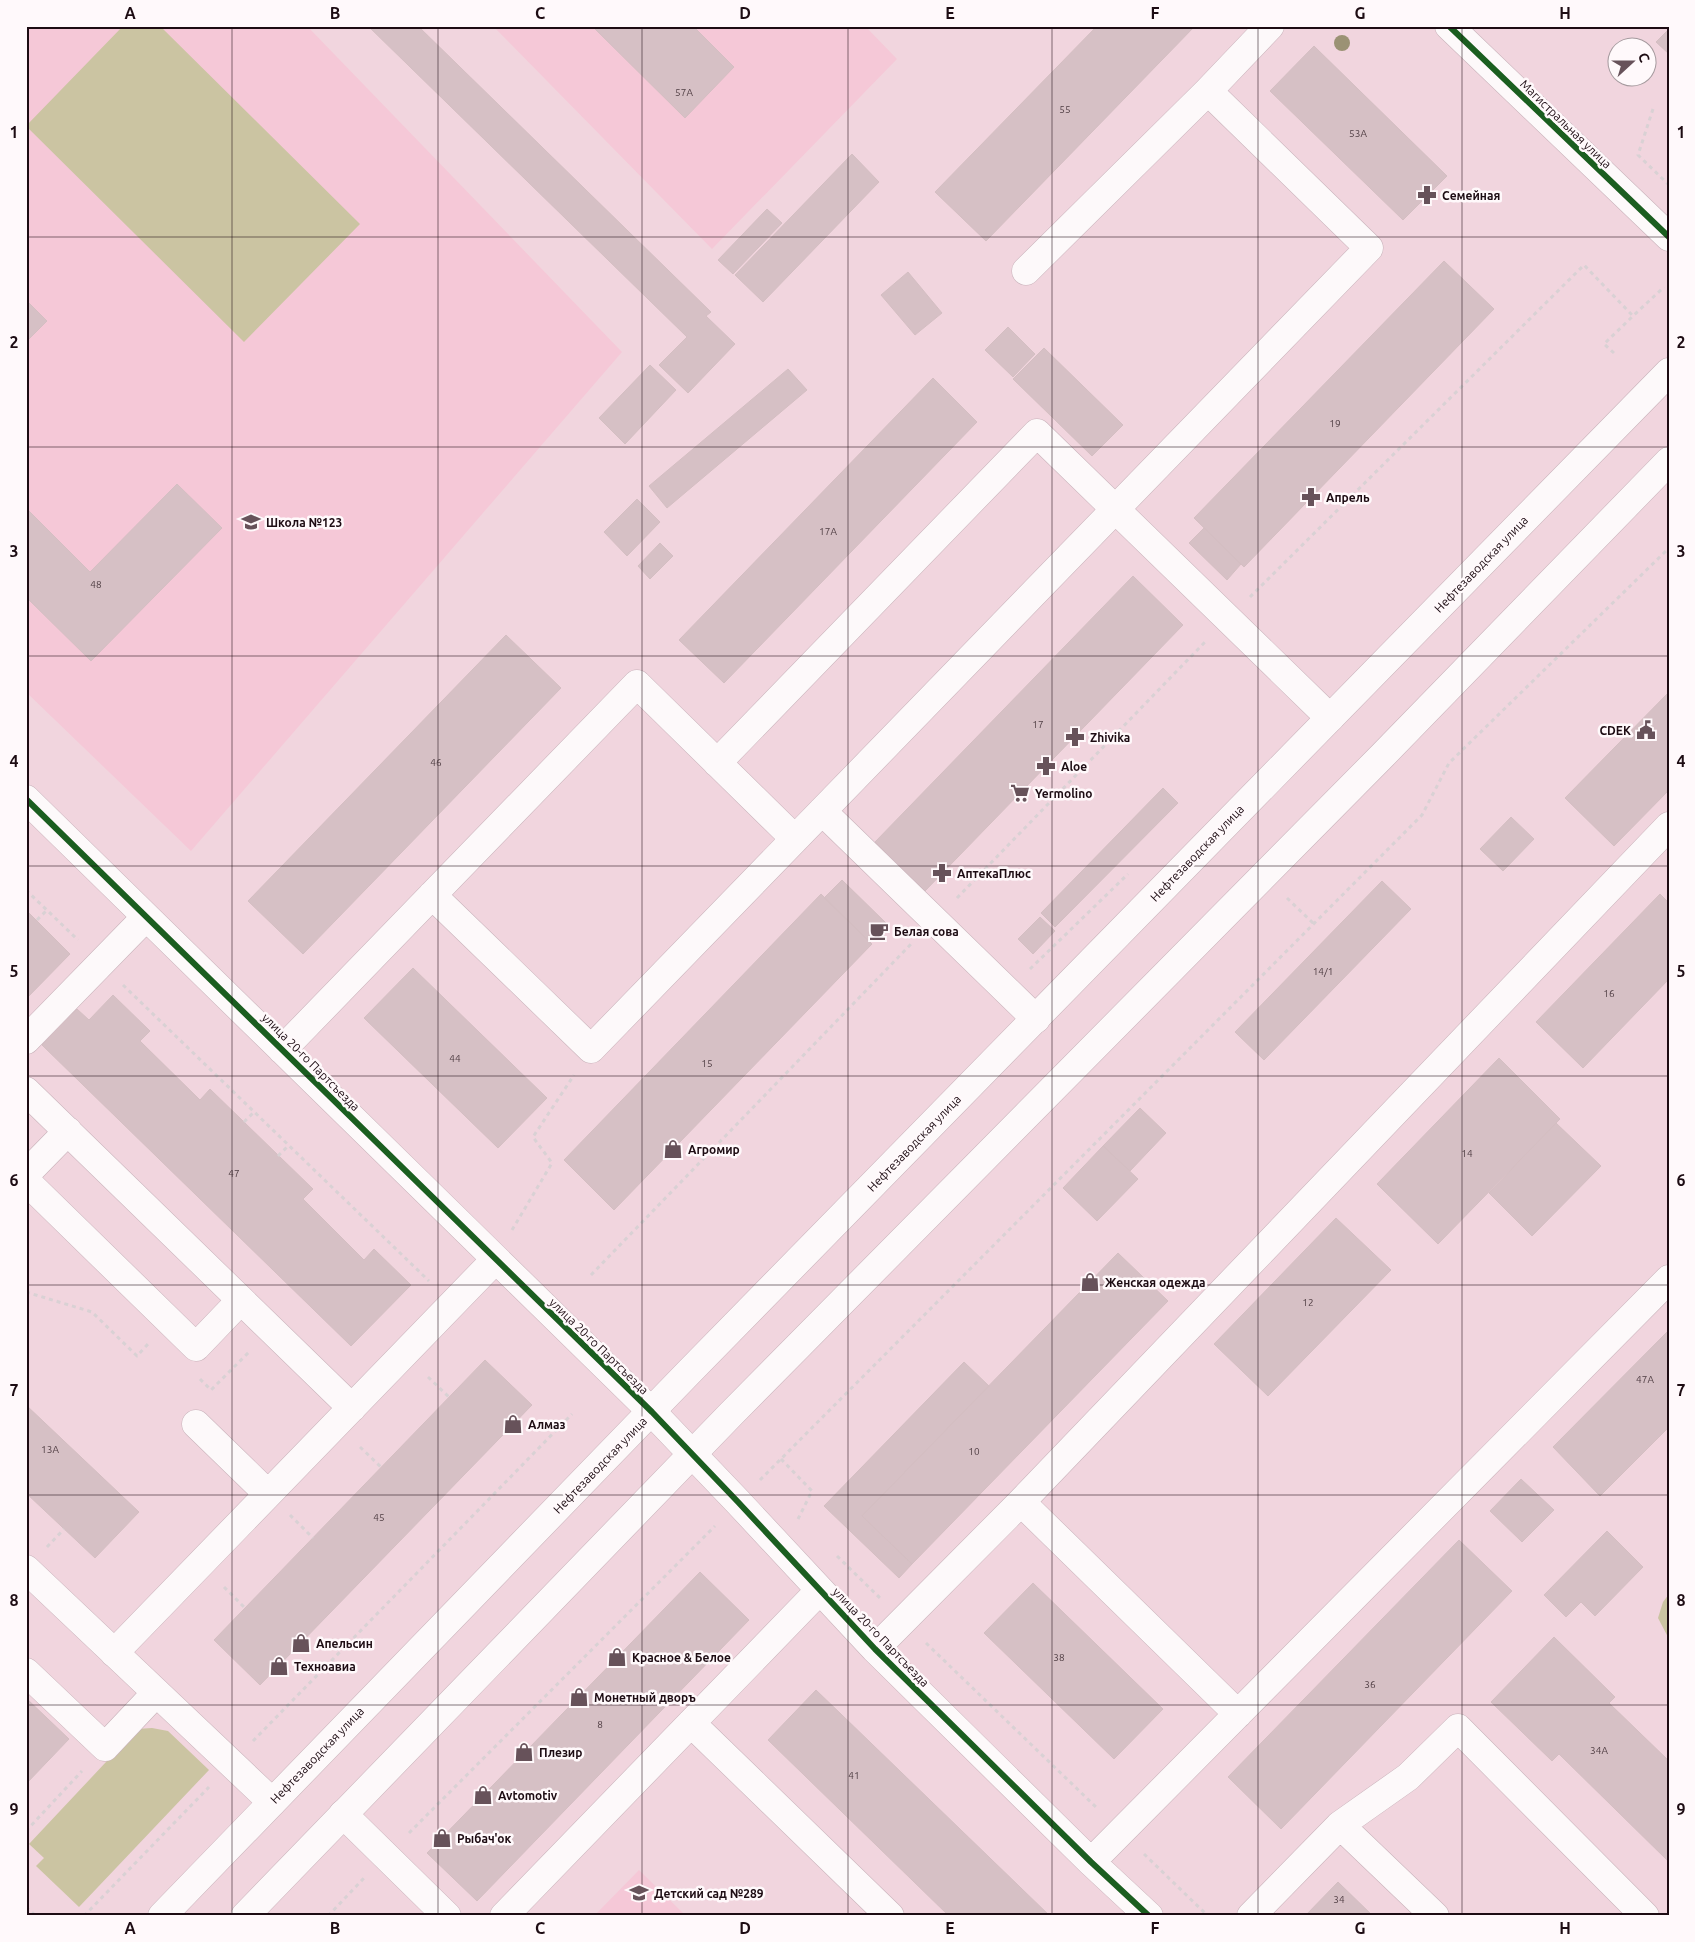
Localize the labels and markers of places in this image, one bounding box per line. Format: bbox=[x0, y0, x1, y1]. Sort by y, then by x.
pharmacy icon: Семейная bbox=[1416, 184, 1438, 206]
place label: Семейная bbox=[1442, 189, 1500, 202]
pharmacy icon: Апрель bbox=[1300, 486, 1322, 508]
place label: Апрель bbox=[1326, 491, 1370, 504]
school or university icon: Школа №123 bbox=[240, 511, 262, 533]
place label: Школа №123 bbox=[266, 516, 342, 529]
public building icon: CDEK bbox=[1635, 719, 1657, 741]
place label: CDEK bbox=[1599, 724, 1631, 737]
pharmacy icon: Zhivika bbox=[1064, 726, 1086, 748]
place label: Zhivika bbox=[1090, 731, 1130, 744]
pharmacy icon: Aloe bbox=[1035, 755, 1057, 777]
place label: Aloe bbox=[1061, 760, 1087, 773]
supermarket icon: Yermolino bbox=[1009, 782, 1031, 804]
place label: Yermolino bbox=[1035, 787, 1092, 800]
pharmacy icon: АптекаПлюс bbox=[931, 862, 953, 884]
place label: АптекаПлюс bbox=[957, 867, 1031, 880]
cafe icon: Белая сова bbox=[868, 920, 890, 942]
place label: Белая сова bbox=[894, 925, 959, 938]
shop icon: Агромир bbox=[662, 1138, 684, 1160]
place label: Агромир bbox=[688, 1143, 740, 1156]
shop icon: Женская одежда bbox=[1079, 1271, 1101, 1293]
place label: Женская одежда bbox=[1105, 1276, 1206, 1289]
shop icon: Алмаз bbox=[502, 1413, 524, 1435]
place label: Алмаз bbox=[528, 1418, 566, 1431]
shop icon: Апельсин bbox=[290, 1632, 312, 1654]
place label: Апельсин bbox=[316, 1637, 373, 1650]
shop icon: Красное & Белое bbox=[606, 1646, 628, 1668]
place label: Красное & Белое bbox=[632, 1651, 731, 1664]
shop icon: Техноавиа bbox=[268, 1655, 290, 1677]
place label: Техноавиа bbox=[294, 1660, 356, 1673]
shop icon: Монетный дворъ bbox=[568, 1686, 590, 1708]
place label: Монетный дворъ bbox=[594, 1691, 696, 1704]
shop icon: Плезир bbox=[513, 1741, 535, 1763]
place label: Плезир bbox=[539, 1746, 582, 1759]
shop icon: Avtomotiv bbox=[472, 1784, 494, 1806]
place label: Avtomotiv bbox=[498, 1789, 558, 1802]
shop icon: Рыбач'ок bbox=[431, 1827, 453, 1849]
place label: Рыбач'ок bbox=[457, 1832, 512, 1845]
school or university icon: Детский сад №289 bbox=[628, 1882, 650, 1904]
place label: Детский сад №289 bbox=[654, 1887, 764, 1900]

